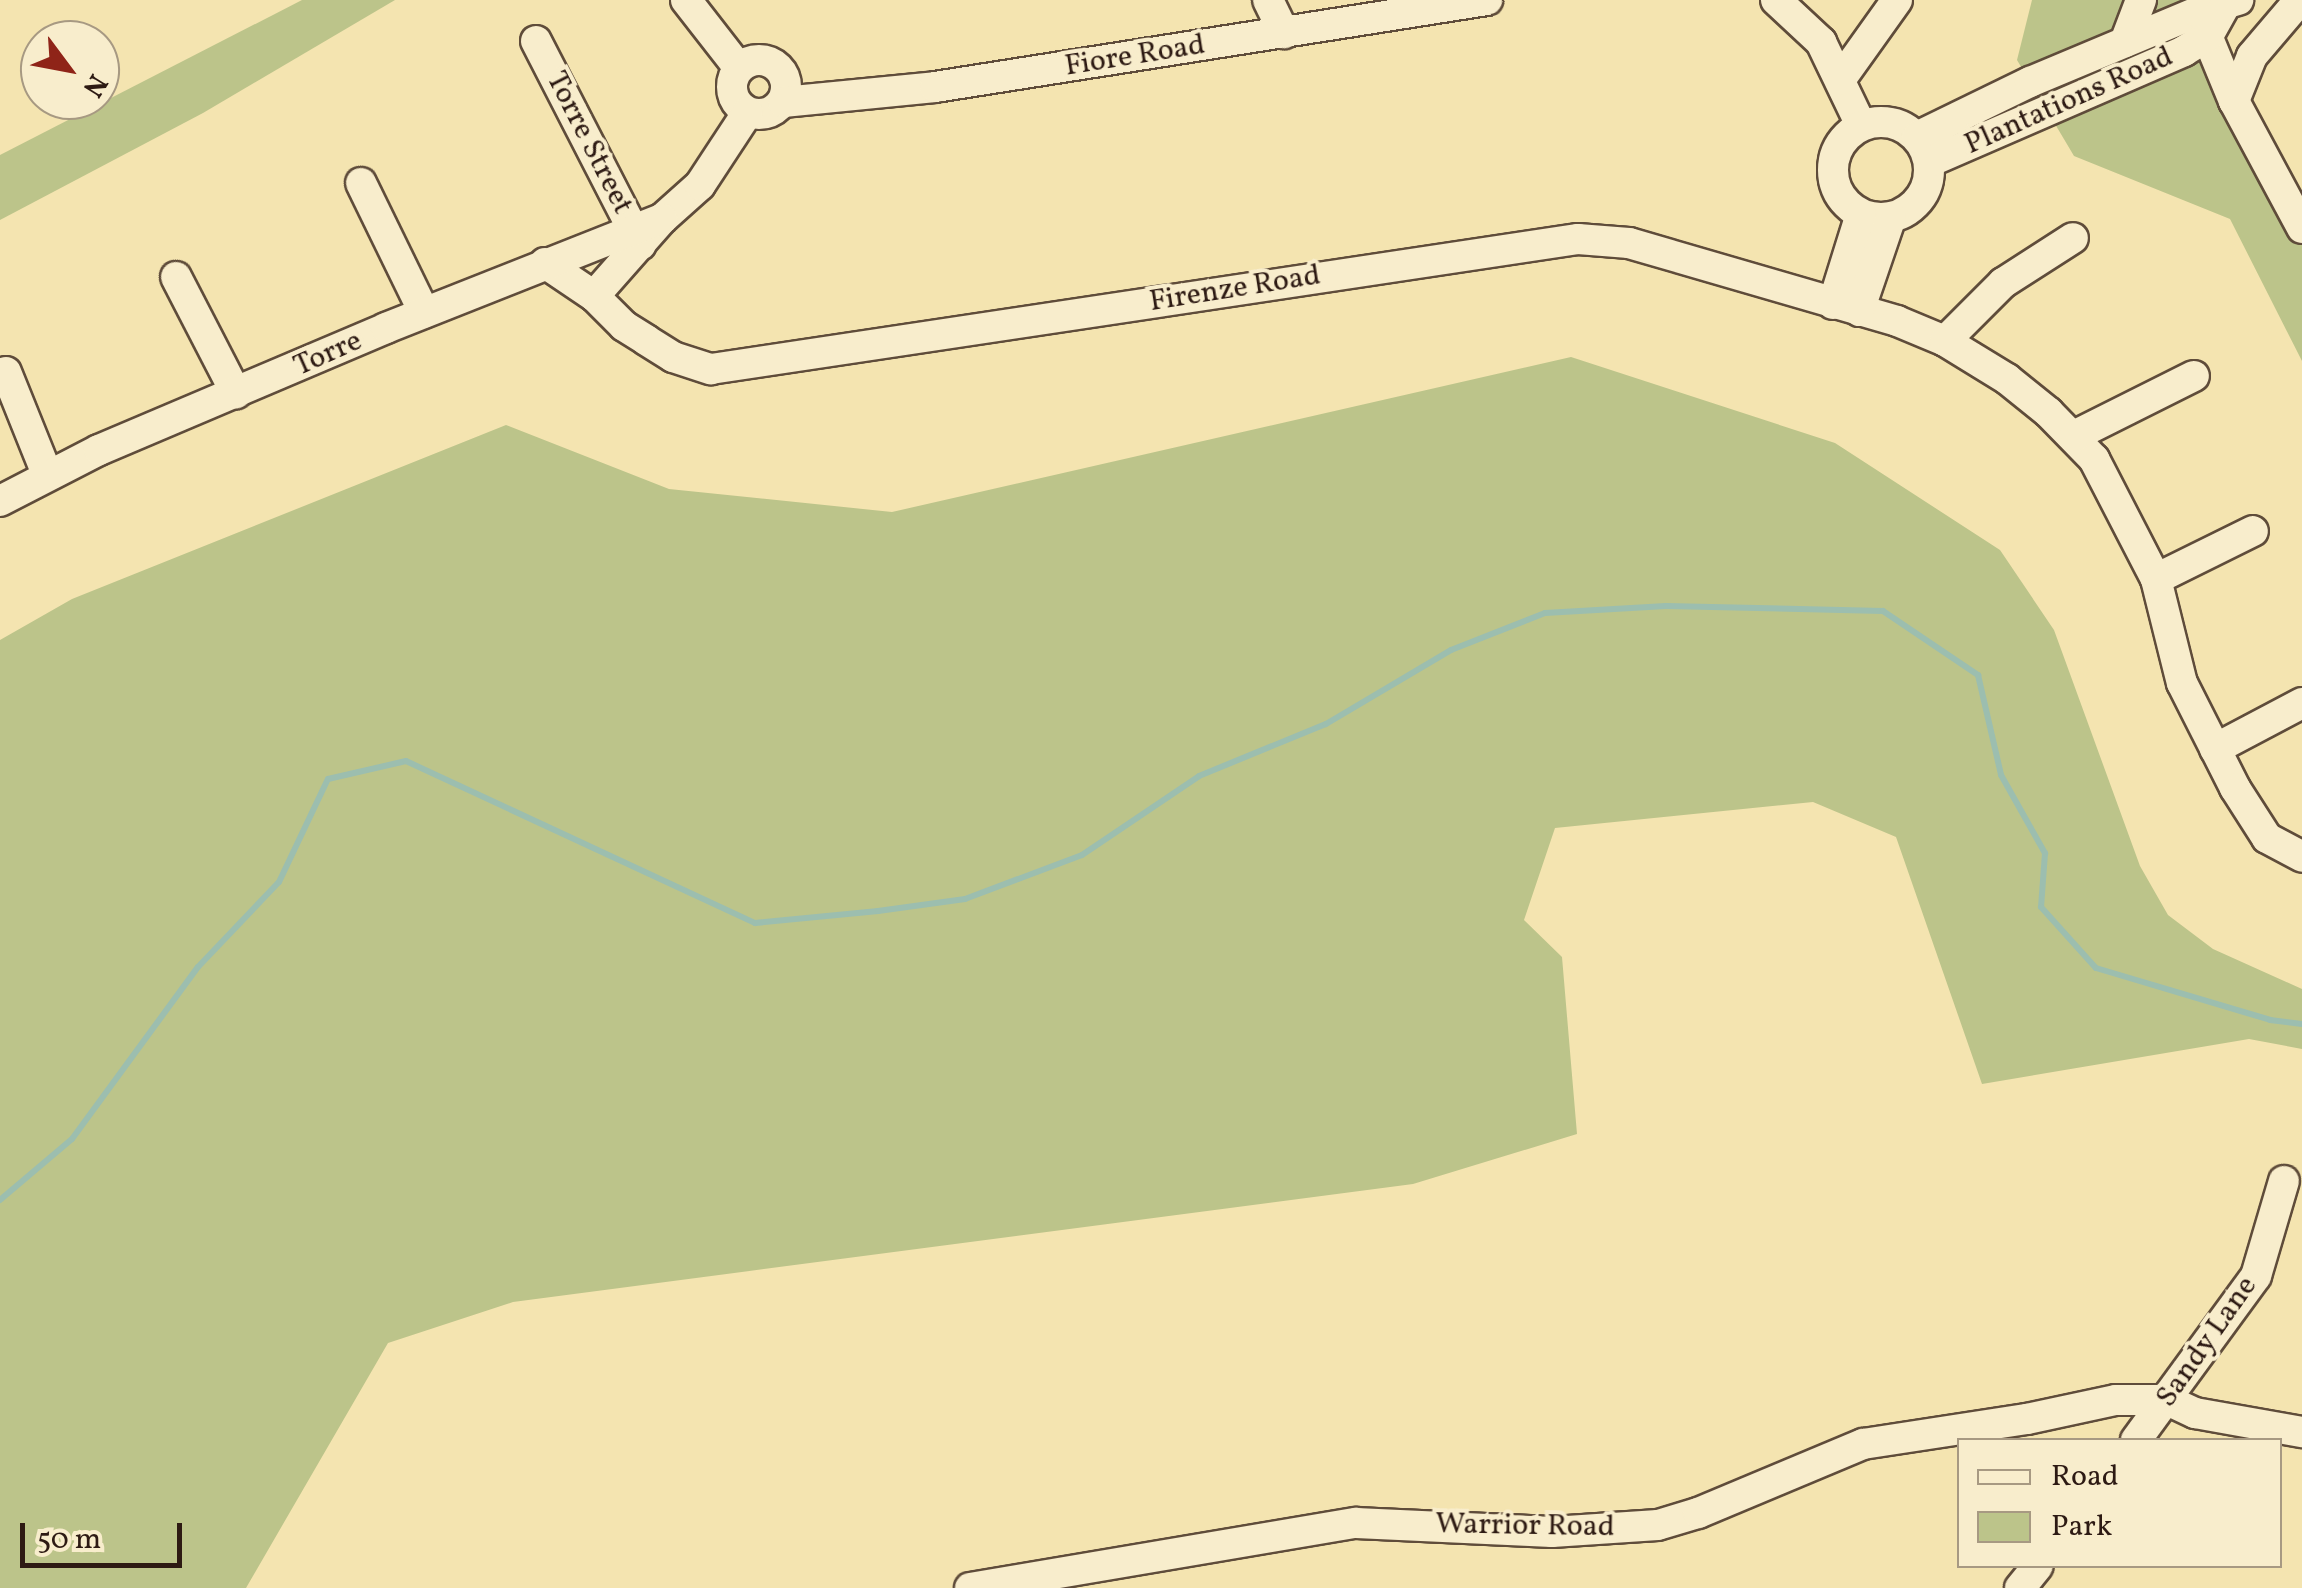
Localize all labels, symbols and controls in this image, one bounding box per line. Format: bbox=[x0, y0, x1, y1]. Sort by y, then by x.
north arrow bbox=[20, 20, 120, 120]
street label: Fiore Road bbox=[1062, 27, 1208, 85]
street label: Plantations Road bbox=[1959, 39, 2179, 163]
text: N bbox=[72, 66, 116, 104]
street label: Torre Street bbox=[538, 66, 640, 220]
street label: Firenze Road bbox=[1147, 258, 1323, 320]
street label: Torre bbox=[288, 323, 368, 385]
street label: Sandy Lane bbox=[2149, 1269, 2265, 1415]
legend bbox=[1957, 1438, 2282, 1568]
text: Road bbox=[2051, 1456, 2119, 1498]
scale bar bbox=[25, 1503, 188, 1565]
street label: Warrior Road bbox=[1435, 1506, 1615, 1546]
text: Park bbox=[2051, 1506, 2112, 1548]
text: 50 m bbox=[37, 1519, 101, 1561]

